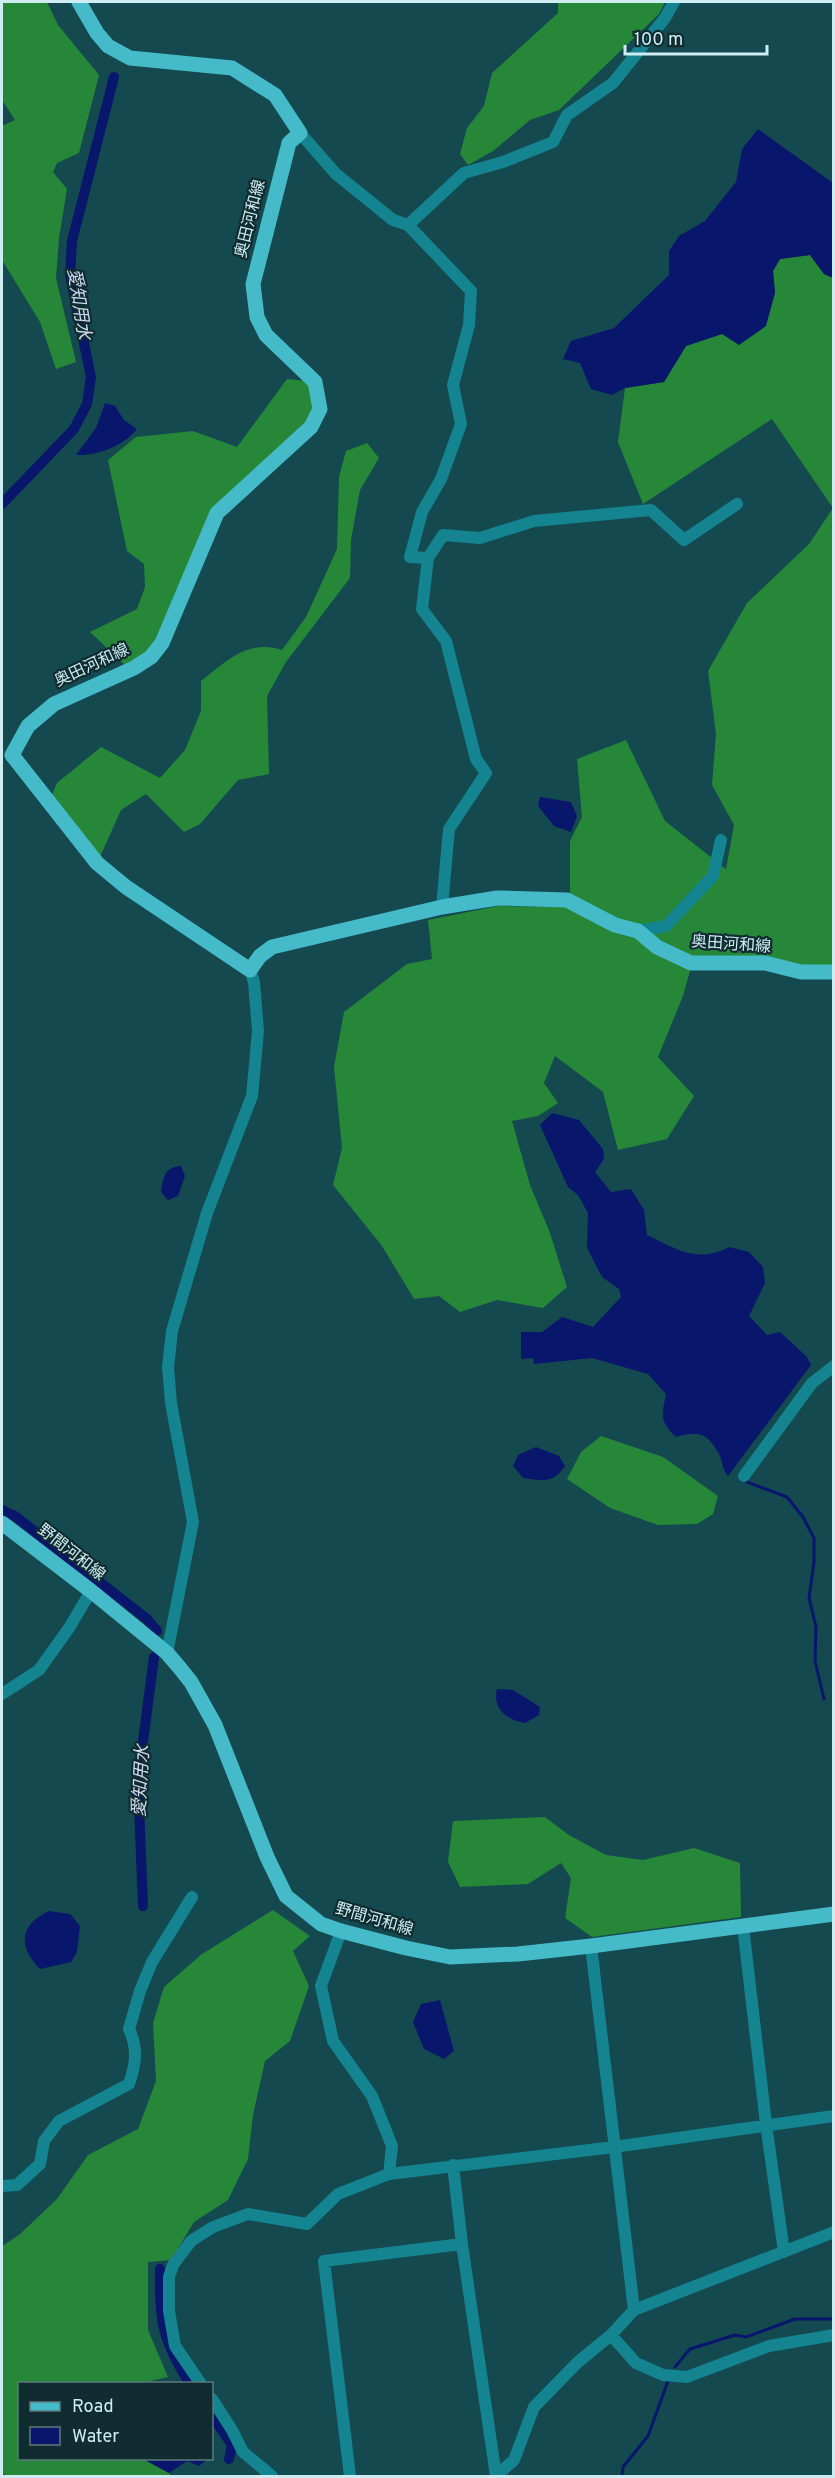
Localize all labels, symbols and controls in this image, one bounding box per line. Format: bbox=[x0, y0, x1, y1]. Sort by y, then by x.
scale bar bbox=[625, 18, 768, 56]
text: 100 m bbox=[634, 29, 683, 52]
street label: 奥田河和線 bbox=[232, 178, 270, 260]
water label: 愛知用水 bbox=[61, 267, 95, 343]
street label: 奥田河和線 bbox=[52, 640, 132, 692]
street label: 奥田河和線 bbox=[690, 932, 772, 958]
street label: 野間河和線 bbox=[33, 1520, 109, 1586]
water label: 愛知用水 bbox=[129, 1742, 155, 1818]
street label: 野間河和線 bbox=[333, 1899, 415, 1941]
legend bbox=[18, 2382, 213, 2460]
text: Road bbox=[72, 2396, 114, 2419]
text: Water bbox=[72, 2426, 119, 2449]

